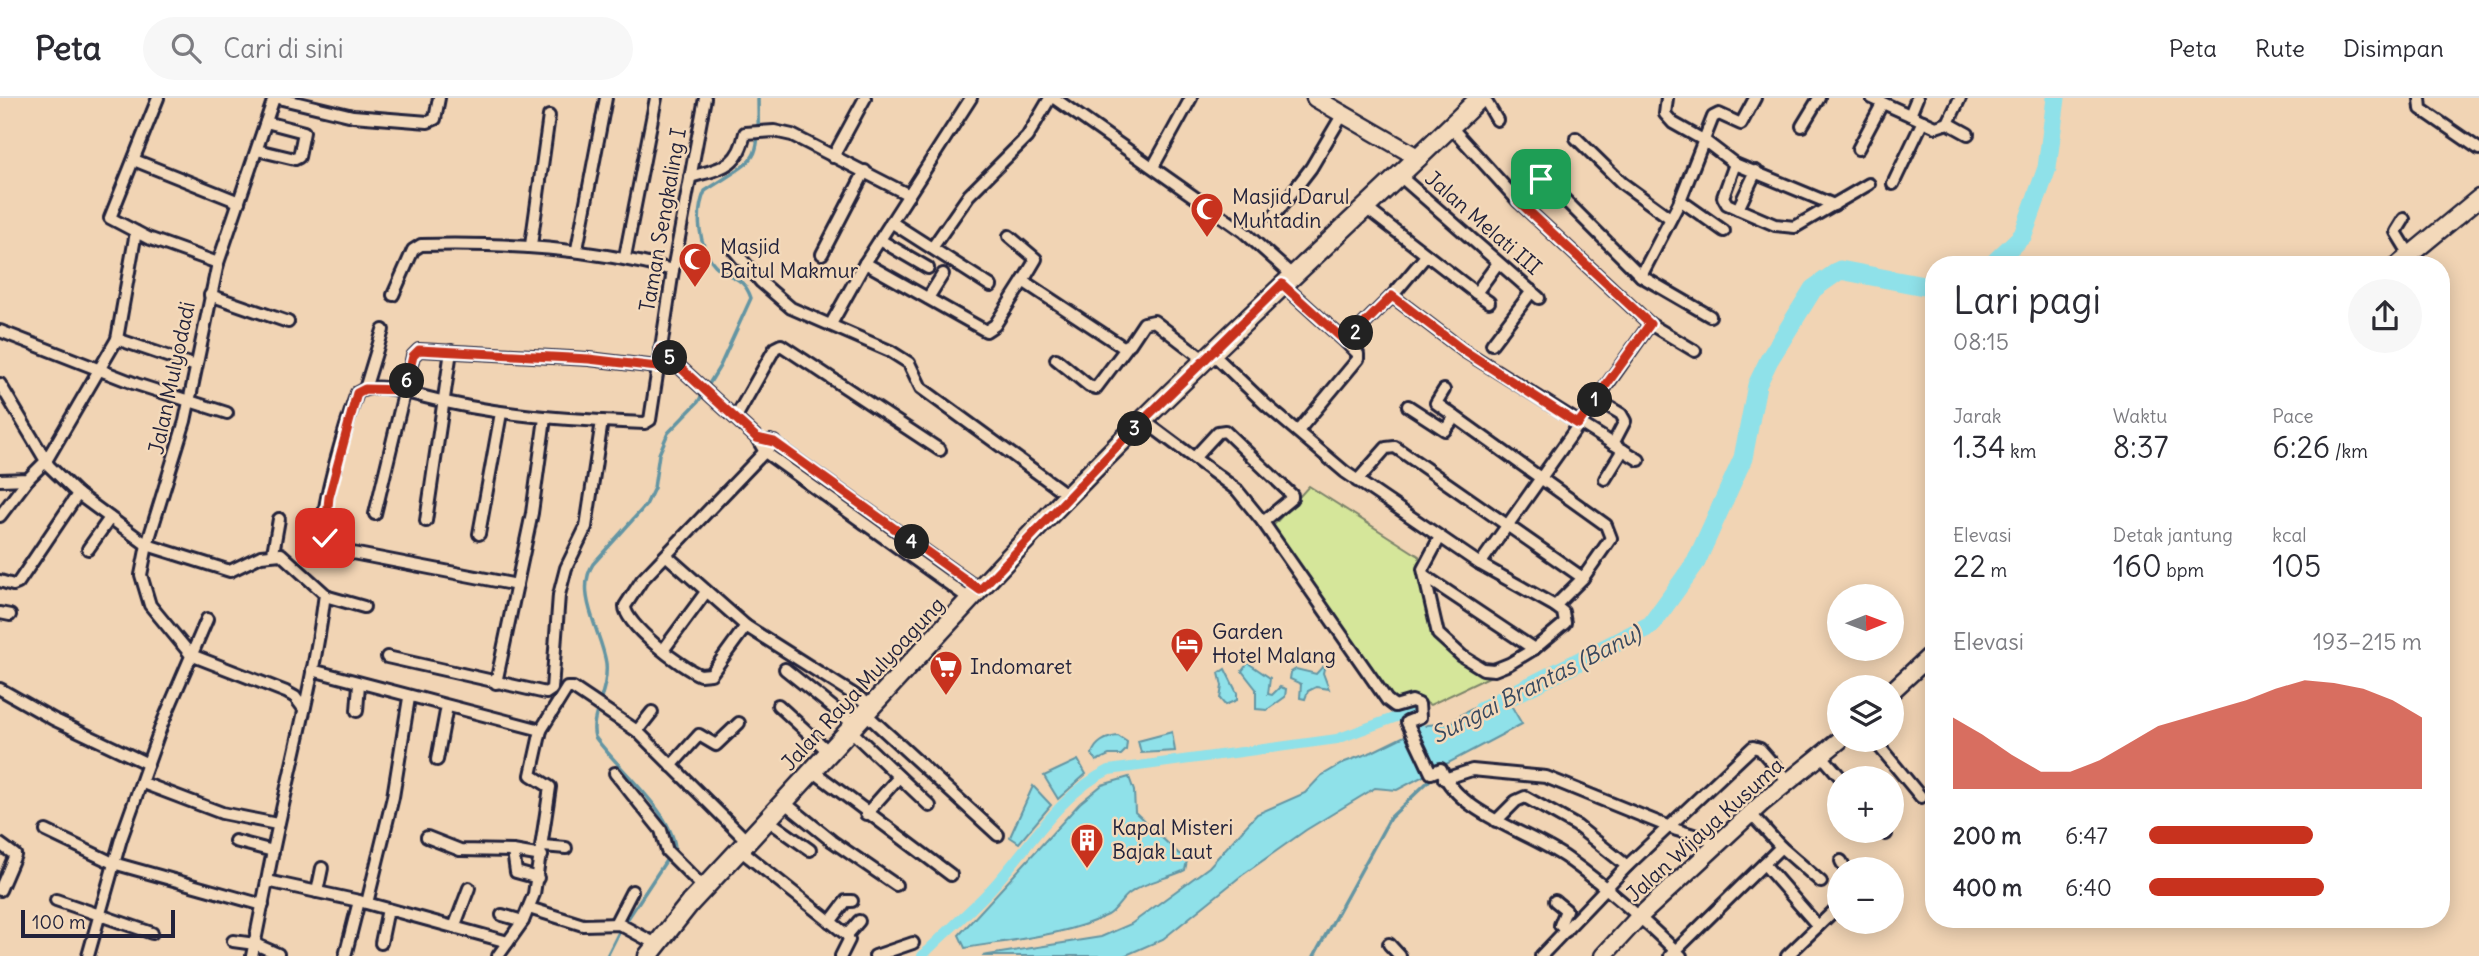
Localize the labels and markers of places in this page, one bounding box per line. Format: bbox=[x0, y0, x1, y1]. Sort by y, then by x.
pin bbox=[1511, 149, 1571, 209]
place label: Masjid Darul Muhtadin bbox=[1232, 183, 1350, 234]
mosque icon: Masjid Darul Muhtadin bbox=[1188, 190, 1226, 239]
place label: Masjid Baitul Makmur bbox=[720, 233, 859, 284]
mosque icon: Masjid Baitul Makmur bbox=[676, 240, 714, 289]
pin: 2 bbox=[1338, 316, 1374, 350]
pin: 5 bbox=[652, 341, 688, 376]
pin: 6 bbox=[390, 364, 424, 398]
pin: 1 bbox=[1578, 382, 1612, 418]
pin: 3 bbox=[1118, 412, 1152, 446]
pin bbox=[295, 508, 355, 568]
pin: 4 bbox=[894, 524, 930, 560]
place label: Garden Hotel Malang bbox=[1212, 618, 1336, 669]
hotel icon: Garden Hotel Malang bbox=[1168, 625, 1206, 674]
supermarket icon: Indomaret bbox=[927, 648, 965, 697]
place label: Indomaret bbox=[970, 653, 1072, 680]
place label: Kapal Misteri Bajak Laut bbox=[1112, 814, 1233, 865]
building icon: Kapal Misteri Bajak Laut bbox=[1068, 821, 1106, 870]

